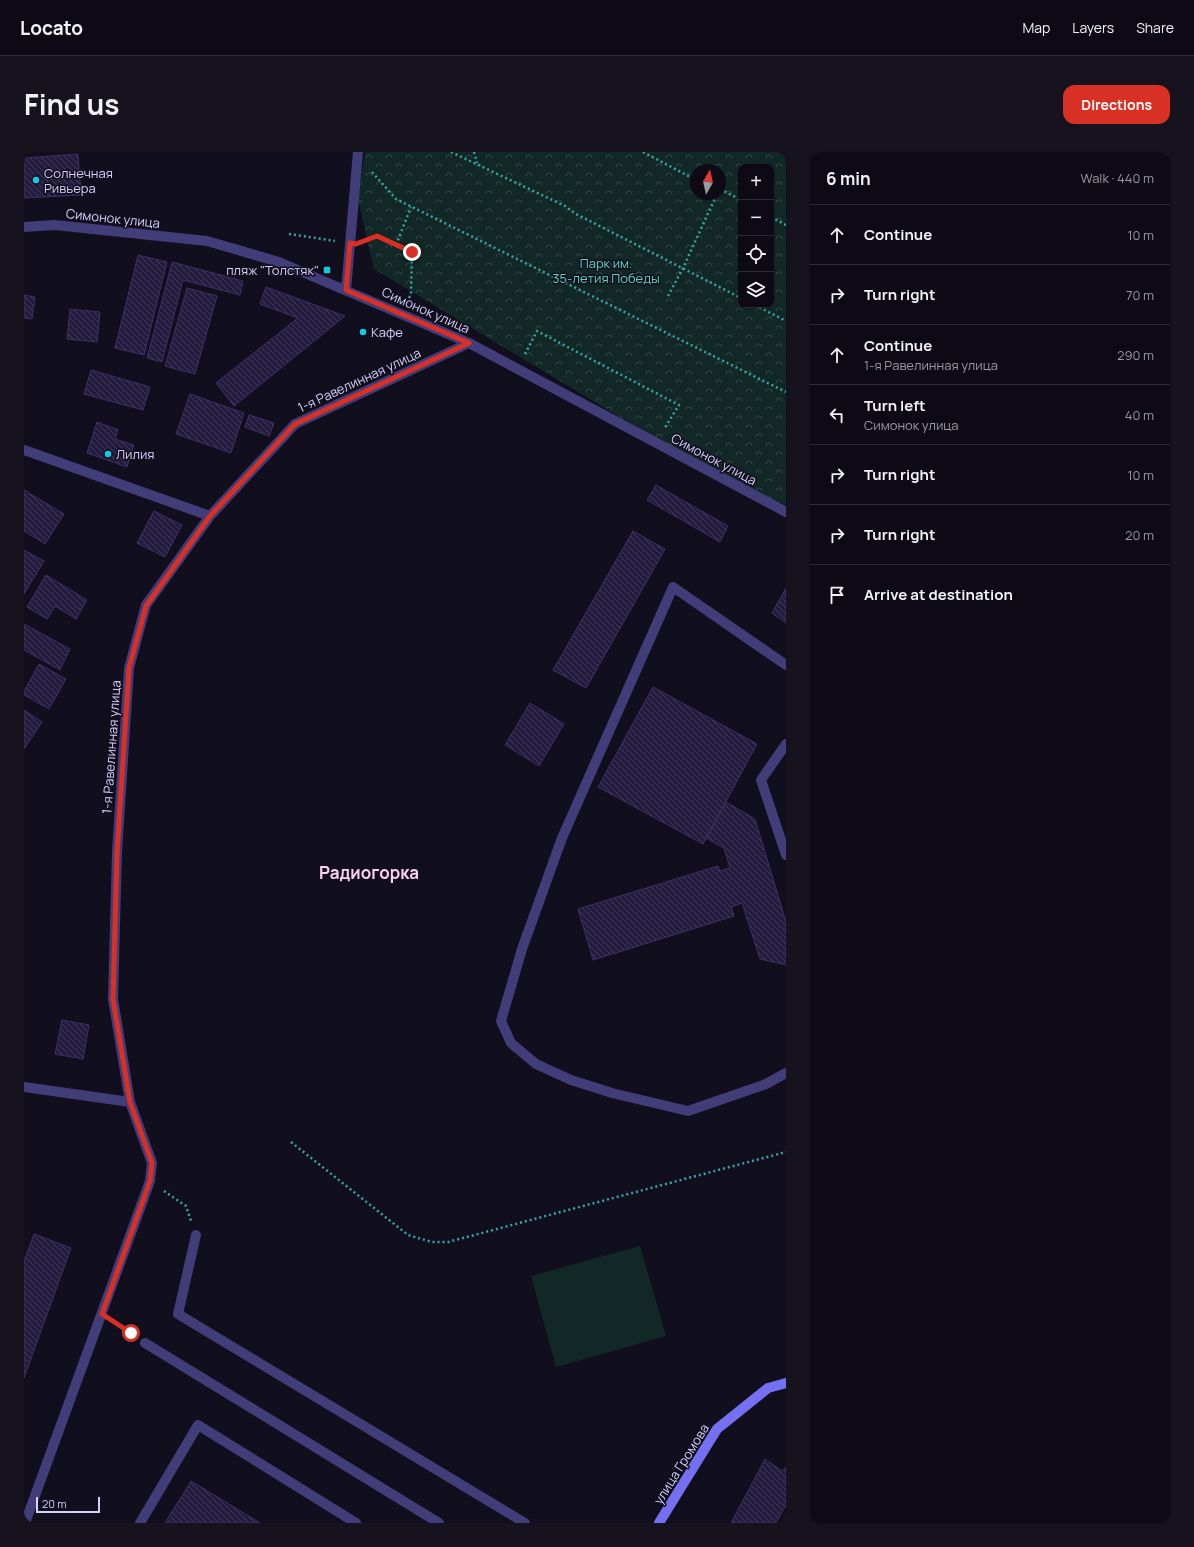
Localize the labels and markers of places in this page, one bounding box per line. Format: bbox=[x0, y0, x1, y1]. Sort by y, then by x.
place label: Солнечная Ривьера bbox=[44, 164, 113, 197]
marker: Солнечная Ривьера bbox=[31, 175, 41, 185]
place label: пляж "Толстяк" bbox=[226, 261, 319, 279]
marker: пляж "Толстяк" bbox=[322, 265, 332, 275]
place label: Кафе bbox=[371, 323, 403, 341]
marker: Кафе bbox=[358, 327, 368, 337]
place label: Лилия bbox=[116, 445, 155, 463]
marker: Лилия bbox=[103, 449, 113, 459]

